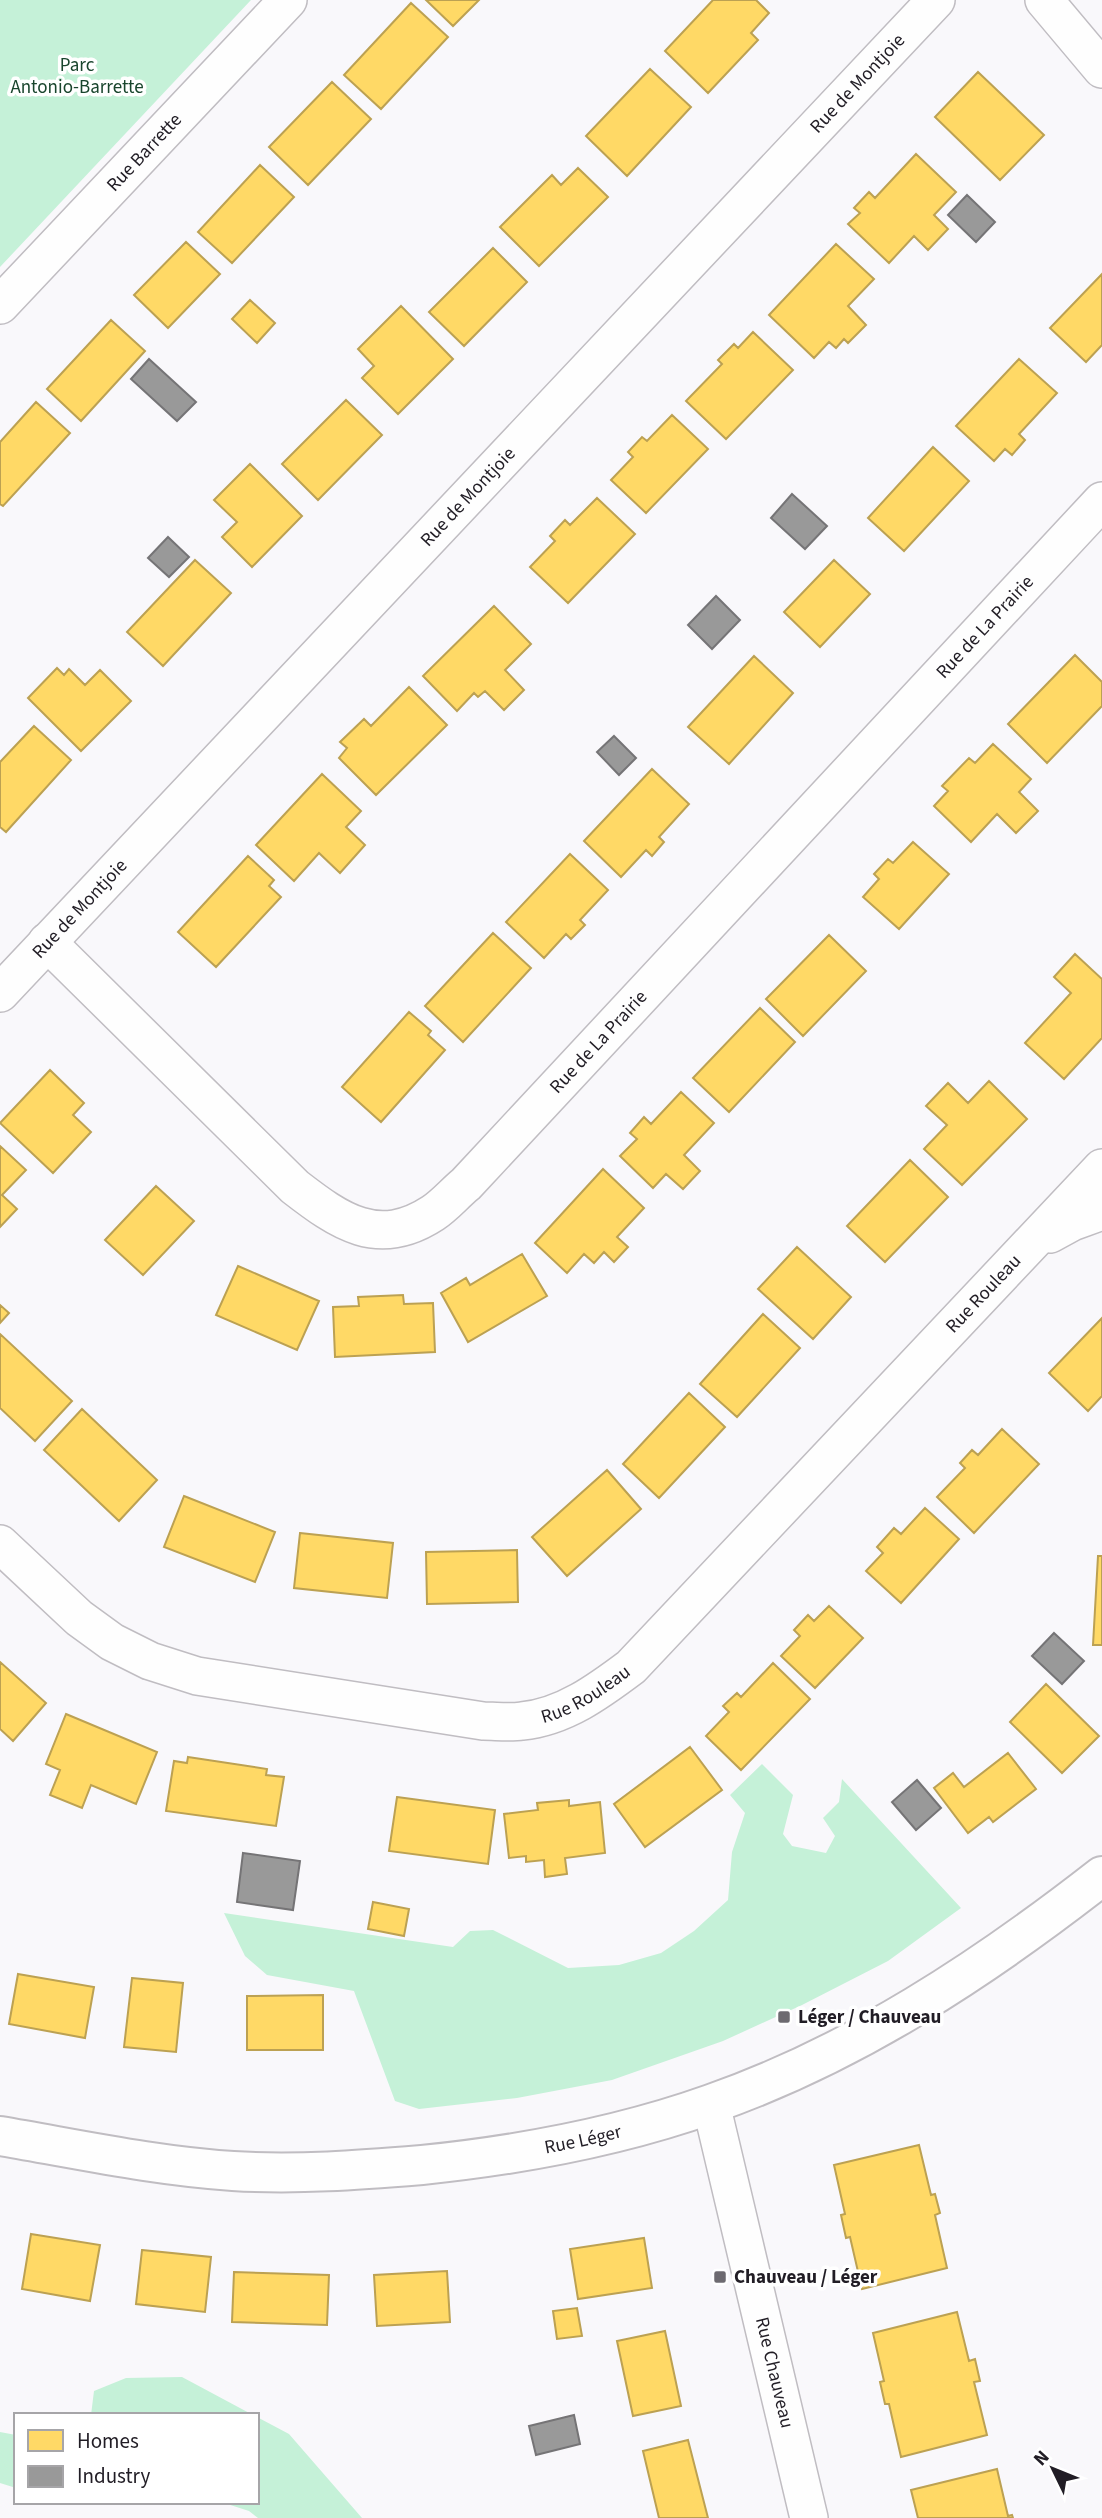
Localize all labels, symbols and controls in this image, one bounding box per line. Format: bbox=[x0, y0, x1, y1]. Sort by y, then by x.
street label: Rue de Montjoie bbox=[804, 27, 911, 139]
park label: Parc Antonio-Barrette bbox=[10, 52, 144, 101]
street label: Rue Barrette bbox=[100, 107, 188, 198]
street label: Rue de Montjoie bbox=[414, 441, 522, 553]
street label: Rue de La Prairie bbox=[930, 569, 1040, 685]
street label: Rue de Montjoie bbox=[26, 853, 133, 965]
street label: Rue de La Prairie bbox=[543, 984, 653, 1100]
street label: Rue Rouleau bbox=[939, 1248, 1027, 1339]
street label: Rue Rouleau bbox=[538, 1658, 636, 1731]
place label: Léger / Chauveau bbox=[798, 2004, 941, 2031]
marker: Léger / Chauveau bbox=[776, 2009, 792, 2025]
street label: Rue Léger bbox=[542, 2118, 625, 2161]
place label: Chauveau / Léger bbox=[734, 2264, 878, 2291]
marker: Chauveau / Léger bbox=[712, 2269, 728, 2285]
street label: Rue Chauveau bbox=[748, 2314, 801, 2431]
legend bbox=[14, 2413, 259, 2504]
text: Homes bbox=[77, 2426, 139, 2456]
north arrow bbox=[1018, 2434, 1088, 2504]
text: N bbox=[1027, 2445, 1056, 2472]
text: Industry bbox=[77, 2461, 150, 2491]

